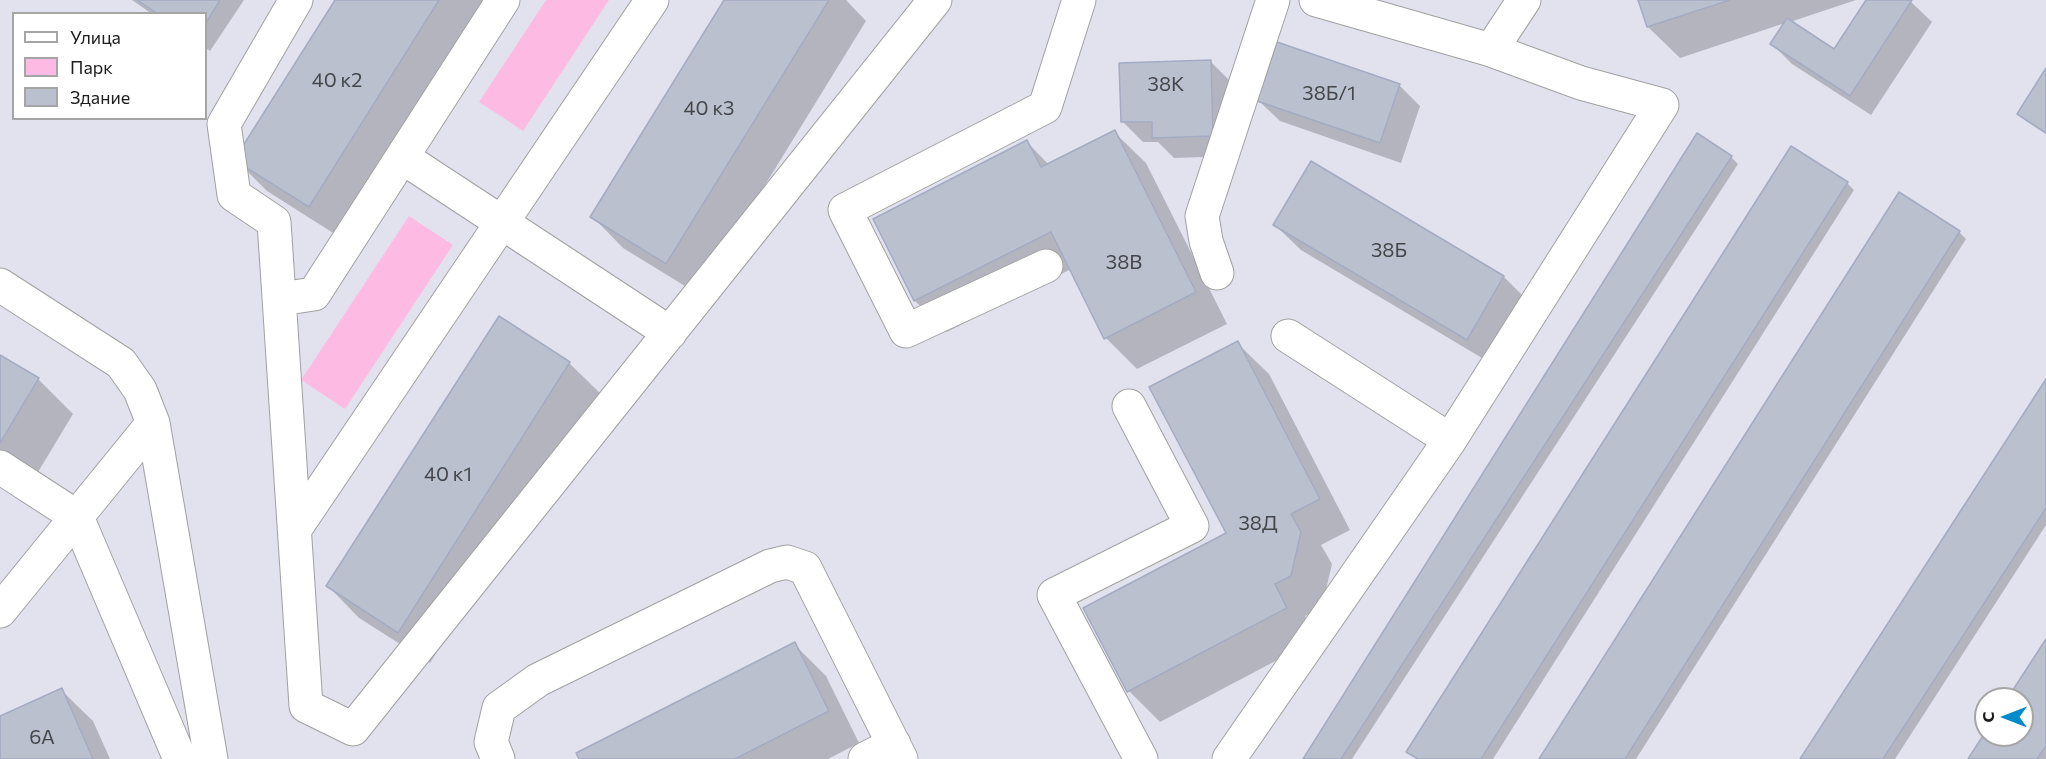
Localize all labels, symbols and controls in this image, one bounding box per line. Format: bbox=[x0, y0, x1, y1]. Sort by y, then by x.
legend bbox=[12, 12, 207, 120]
text: Улица bbox=[70, 26, 121, 48]
text: Парк bbox=[70, 56, 113, 78]
house number: 40 к2 bbox=[312, 68, 362, 92]
house number: 38К bbox=[1148, 72, 1184, 96]
house number: 38Б/1 bbox=[1302, 81, 1356, 105]
text: Здание bbox=[70, 86, 130, 108]
house number: 40 к3 bbox=[684, 96, 734, 120]
house number: 38Б bbox=[1371, 238, 1407, 262]
house number: 38В bbox=[1106, 250, 1142, 274]
house number: 40 к1 bbox=[424, 462, 472, 486]
house number: 38Д bbox=[1238, 511, 1278, 535]
north arrow bbox=[1974, 687, 2034, 747]
text: С bbox=[1978, 712, 1997, 722]
house number: 6А bbox=[29, 725, 55, 749]

